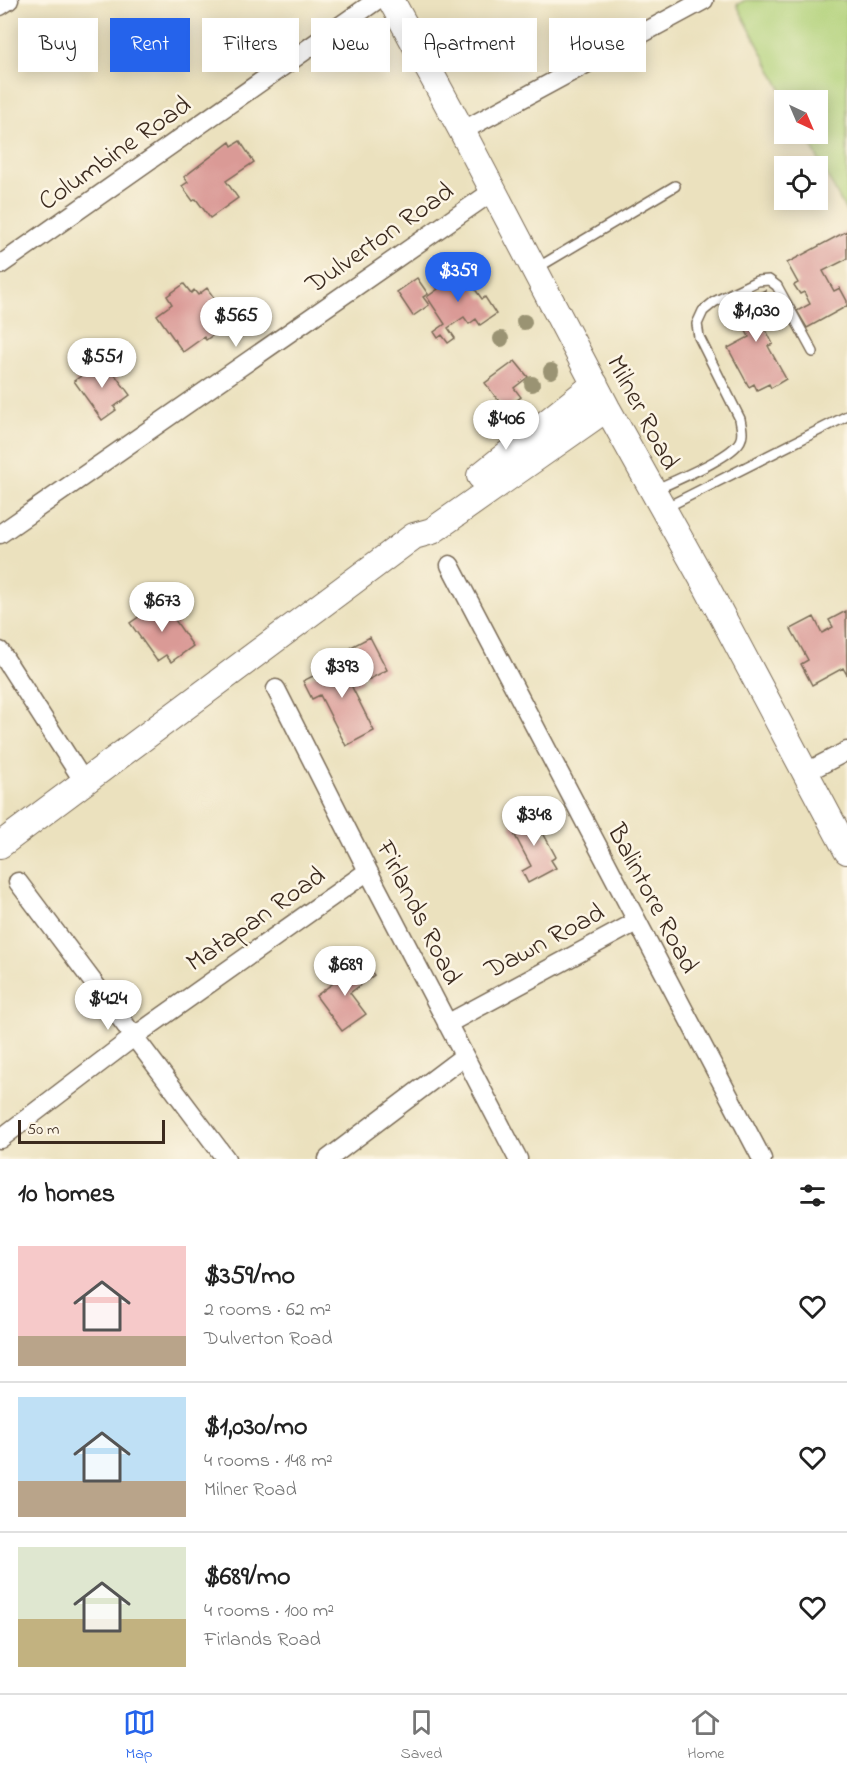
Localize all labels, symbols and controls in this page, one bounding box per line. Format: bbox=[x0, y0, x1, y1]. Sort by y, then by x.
chip: Buy bbox=[18, 18, 98, 72]
chip: Rent bbox=[110, 18, 190, 72]
chip: Filters bbox=[202, 18, 299, 72]
chip: New bbox=[311, 18, 390, 72]
chip: Apartment bbox=[402, 18, 537, 72]
chip: House bbox=[549, 18, 646, 72]
street label: Columbine Road bbox=[31, 87, 200, 221]
north arrow bbox=[774, 90, 828, 144]
map controls bbox=[774, 90, 828, 210]
button: locate bbox=[774, 156, 828, 210]
street label: Dulverton Road bbox=[297, 173, 463, 305]
pin: $359 bbox=[422, 252, 494, 303]
text: $359 bbox=[439, 257, 477, 286]
pin: $1,030 bbox=[707, 292, 805, 343]
pin: $565 bbox=[200, 297, 272, 348]
text: $1,030 bbox=[732, 297, 780, 326]
text: $565 bbox=[214, 302, 258, 331]
pin: $551 bbox=[66, 338, 138, 389]
text: $551 bbox=[81, 343, 123, 372]
street label: Milner Road bbox=[595, 349, 688, 478]
pin: $406 bbox=[470, 400, 542, 451]
text: $406 bbox=[487, 405, 525, 434]
pin: $673 bbox=[126, 582, 198, 633]
text: $673 bbox=[143, 587, 181, 616]
pin: $393 bbox=[306, 648, 378, 699]
text: $393 bbox=[325, 653, 359, 682]
pin: $348 bbox=[498, 796, 570, 847]
text: $348 bbox=[516, 801, 552, 830]
street label: Balintore Road bbox=[595, 817, 708, 981]
street label: Firlands Road bbox=[364, 833, 471, 992]
street label: Matapan Road bbox=[179, 857, 334, 983]
street label: Dawn Road bbox=[477, 894, 612, 991]
pin: $689 bbox=[309, 946, 381, 997]
text: $689 bbox=[328, 951, 362, 980]
pin: $424 bbox=[72, 980, 144, 1031]
text: $424 bbox=[89, 985, 127, 1014]
scale bar bbox=[18, 1117, 165, 1144]
text: 50 m bbox=[27, 1118, 59, 1142]
text: 10 homes bbox=[18, 1176, 115, 1214]
icon: filters bbox=[796, 1179, 829, 1212]
text: $359/mo bbox=[204, 1258, 295, 1296]
icon: home bbox=[66, 1270, 138, 1342]
icon: heart bbox=[796, 1290, 829, 1323]
text: 2 rooms · 62 m² bbox=[204, 1296, 331, 1325]
text: Dulverton Road bbox=[204, 1325, 332, 1354]
text: $1,030/mo bbox=[204, 1409, 307, 1447]
icon: home bbox=[66, 1421, 138, 1493]
icon: heart bbox=[796, 1441, 829, 1474]
text: 4 rooms · 148 m² bbox=[204, 1447, 333, 1476]
text: Milner Road bbox=[204, 1476, 297, 1505]
text: $689/mo bbox=[204, 1559, 291, 1597]
icon: home bbox=[66, 1571, 138, 1643]
icon: heart bbox=[796, 1591, 829, 1624]
text: 4 rooms · 100 m² bbox=[204, 1597, 334, 1626]
text: Firlands Road bbox=[204, 1626, 321, 1655]
tab: Map bbox=[123, 1706, 156, 1766]
tab: Saved bbox=[401, 1706, 442, 1766]
tab: Home bbox=[687, 1706, 724, 1766]

